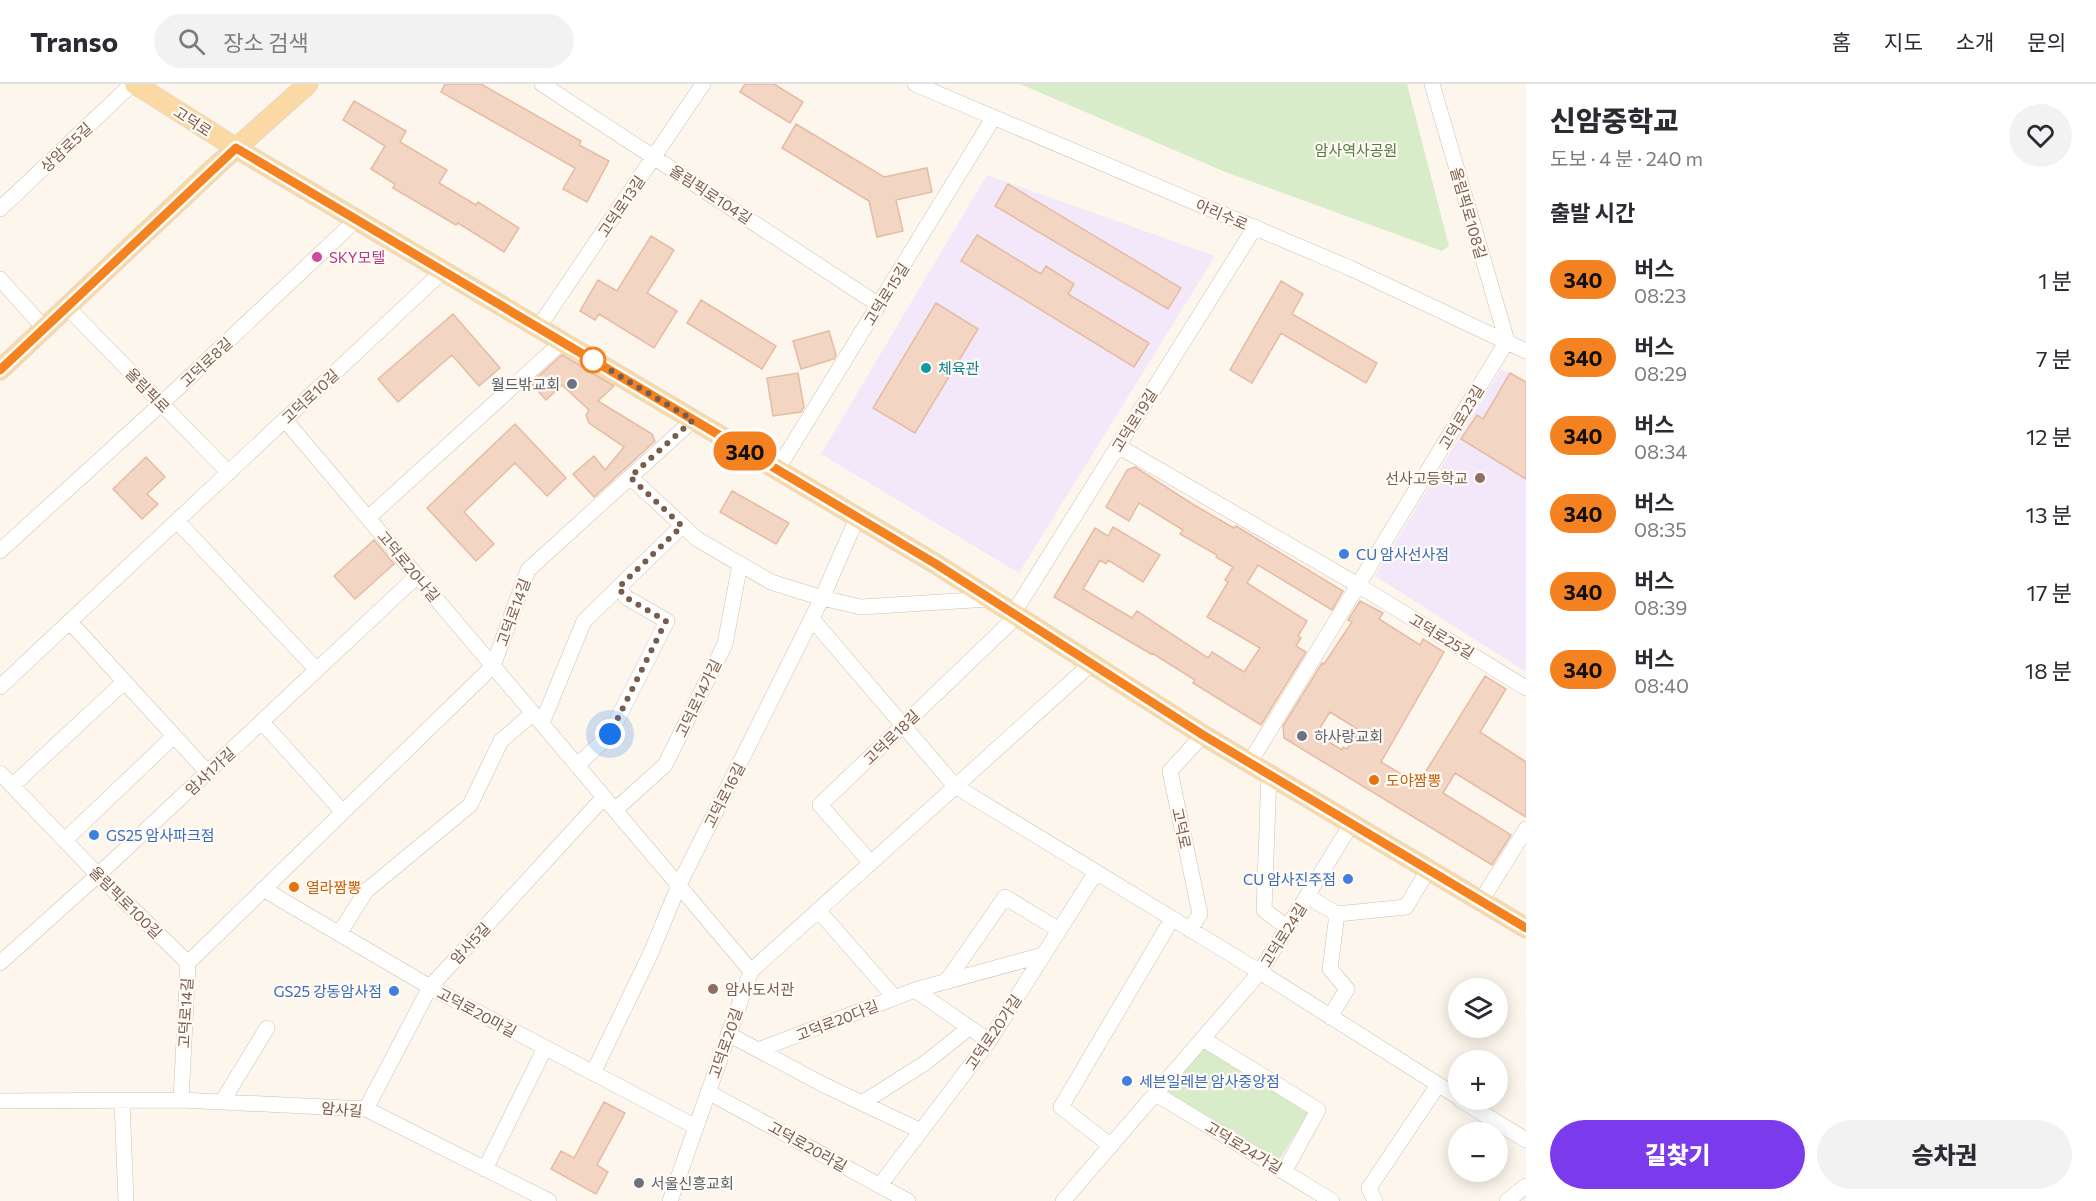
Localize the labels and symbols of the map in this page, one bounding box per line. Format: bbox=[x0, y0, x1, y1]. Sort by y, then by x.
street label: 고덕로 bbox=[171, 102, 215, 140]
street label: 상암로5길 bbox=[37, 119, 95, 175]
park label: 암사역사공원 bbox=[1315, 141, 1397, 159]
street label: 올림픽로104길 bbox=[667, 161, 755, 227]
street label: 올림픽로108길 bbox=[1447, 165, 1491, 261]
street label: 고덕로13길 bbox=[594, 172, 648, 240]
street label: 아리수로 bbox=[1193, 195, 1251, 233]
place label: SKY모텔 bbox=[329, 248, 385, 266]
marker: SKY모텔 bbox=[310, 250, 324, 264]
street label: 고덕로15길 bbox=[860, 259, 912, 329]
street label: 고덕로8길 bbox=[176, 333, 236, 391]
unlabelled marker bbox=[580, 347, 606, 373]
place label: 체육관 bbox=[938, 359, 980, 377]
marker: 체육관 bbox=[919, 361, 933, 375]
street label: 올림픽로 bbox=[122, 364, 174, 416]
street label: 고덕로10길 bbox=[278, 365, 342, 427]
place label: 월드밖교회 bbox=[491, 375, 560, 393]
marker: 월드밖교회 bbox=[565, 377, 579, 391]
street label: 고덕로23길 bbox=[1435, 381, 1487, 453]
street label: 고덕로19길 bbox=[1108, 385, 1160, 455]
line badge: 340 bbox=[710, 432, 780, 470]
place label: 선사고등학교 bbox=[1385, 469, 1468, 487]
marker: 선사고등학교 bbox=[1473, 471, 1487, 485]
street label: 고덕로20나길 bbox=[374, 527, 444, 605]
place label: CU 암사선사점 bbox=[1356, 545, 1449, 563]
marker: CU 암사선사점 bbox=[1337, 547, 1351, 561]
street label: 고덕로14길 bbox=[492, 576, 534, 648]
street label: 고덕로25길 bbox=[1406, 610, 1478, 662]
street label: 고덕로14가길 bbox=[671, 656, 725, 740]
street label: 고덕로18길 bbox=[859, 706, 923, 768]
your location bbox=[595, 719, 625, 749]
place label: 하사랑교회 bbox=[1314, 727, 1383, 745]
marker: 하사랑교회 bbox=[1295, 729, 1309, 743]
street label: 암사1가길 bbox=[181, 743, 239, 799]
street label: 고덕로16길 bbox=[700, 759, 748, 831]
place label: 도야짬뽕 bbox=[1386, 771, 1441, 789]
marker: 도야짬뽕 bbox=[1367, 773, 1381, 787]
street label: 고덕로 bbox=[1169, 806, 1195, 850]
place label: GS25 암사파크점 bbox=[106, 826, 215, 844]
marker: GS25 암사파크점 bbox=[87, 828, 101, 842]
street label: 올림픽로100길 bbox=[86, 862, 166, 942]
place label: CU 암사진주점 bbox=[1243, 870, 1336, 888]
marker: CU 암사진주점 bbox=[1341, 872, 1355, 886]
place label: 열라짬뽕 bbox=[306, 878, 361, 896]
marker: 열라짬뽕 bbox=[287, 880, 301, 894]
street label: 고덕로24길 bbox=[1256, 900, 1310, 970]
street label: 암사5길 bbox=[446, 919, 494, 967]
street label: 고덕로14길 bbox=[174, 977, 196, 1049]
place label: 암사도서관 bbox=[725, 980, 794, 998]
place label: GS25 강동암사점 bbox=[273, 982, 382, 1000]
marker: 암사도서관 bbox=[706, 982, 720, 996]
marker: GS25 강동암사점 bbox=[387, 984, 401, 998]
street label: 고덕로20마길 bbox=[434, 984, 520, 1040]
street label: 고덕로20가길 bbox=[961, 991, 1025, 1073]
street label: 고덕로20다길 bbox=[793, 996, 881, 1044]
street label: 고덕로20길 bbox=[705, 1005, 745, 1081]
place label: 세븐일레븐 암사중앙점 bbox=[1139, 1072, 1280, 1090]
marker: 세븐일레븐 암사중앙점 bbox=[1120, 1074, 1134, 1088]
street label: 암사길 bbox=[321, 1098, 363, 1120]
street label: 고덕로20라길 bbox=[766, 1117, 850, 1175]
street label: 고덕로24가길 bbox=[1202, 1117, 1286, 1177]
place label: 서울신흥교회 bbox=[651, 1174, 734, 1192]
marker: 서울신흥교회 bbox=[632, 1176, 646, 1190]

